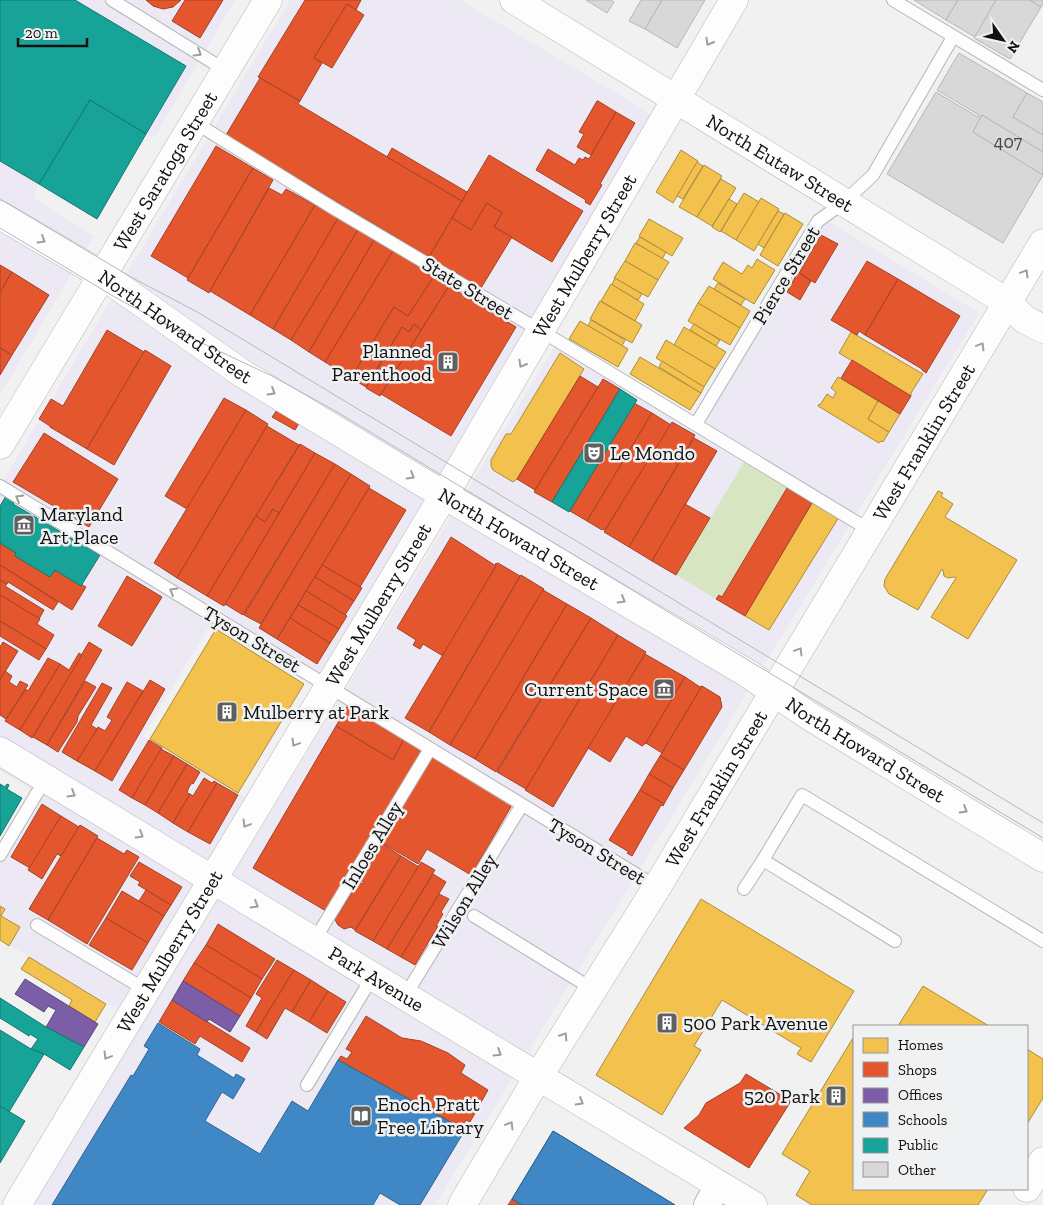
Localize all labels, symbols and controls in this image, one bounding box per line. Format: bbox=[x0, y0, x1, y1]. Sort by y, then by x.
scale bar bbox=[18, 15, 86, 47]
north arrow bbox=[978, 15, 1028, 65]
text: 20 m bbox=[25, 24, 58, 42]
one-way arrow bbox=[705, 37, 715, 46]
text: N bbox=[1003, 38, 1023, 56]
one-way arrow bbox=[193, 47, 202, 57]
street label: West Saratoga Street bbox=[108, 86, 223, 255]
street label: North Eutaw Street bbox=[702, 109, 858, 217]
house number: 407 bbox=[994, 131, 1023, 153]
street label: West Mulberry Street bbox=[527, 169, 642, 342]
street label: Pierce Street bbox=[747, 221, 825, 329]
one-way arrow bbox=[36, 233, 45, 243]
street label: State Street bbox=[418, 251, 518, 325]
street label: North Howard Street bbox=[94, 264, 257, 389]
one-way arrow bbox=[1019, 269, 1029, 278]
place label: Planned Parenthood bbox=[332, 339, 432, 386]
one-way arrow bbox=[974, 343, 984, 352]
building icon: Planned Parenthood bbox=[436, 350, 460, 374]
one-way arrow bbox=[518, 359, 528, 368]
street label: West Franklin Street bbox=[868, 359, 980, 525]
one-way arrow bbox=[267, 385, 276, 395]
theatre icon: Le Mondo bbox=[582, 441, 606, 465]
place label: Le Mondo bbox=[610, 441, 695, 465]
one-way arrow bbox=[406, 469, 415, 479]
street label: North Howard Street bbox=[434, 482, 604, 596]
one-way arrow bbox=[16, 494, 25, 504]
place label: Maryland Art Place bbox=[40, 502, 123, 549]
museum icon: Maryland Art Place bbox=[12, 513, 36, 537]
street label: West Mulberry Street bbox=[320, 518, 437, 690]
one-way arrow bbox=[169, 588, 178, 598]
one-way arrow bbox=[617, 593, 626, 603]
street label: Tyson Street bbox=[199, 600, 306, 678]
one-way arrow bbox=[793, 648, 803, 657]
place label: Current Space bbox=[524, 677, 648, 701]
museum icon: Current Space bbox=[652, 677, 676, 701]
street label: North Howard Street bbox=[781, 692, 950, 808]
building icon: Mulberry at Park bbox=[215, 700, 239, 724]
place label: Mulberry at Park bbox=[243, 700, 390, 724]
street label: West Franklin Street bbox=[660, 705, 773, 871]
one-way arrow bbox=[291, 738, 301, 747]
one-way arrow bbox=[66, 787, 75, 797]
street label: Inloes Alley bbox=[336, 796, 408, 893]
one-way arrow bbox=[959, 803, 968, 813]
street label: Tyson Street bbox=[544, 812, 651, 890]
one-way arrow bbox=[243, 819, 253, 828]
one-way arrow bbox=[134, 828, 143, 838]
street label: Wilson Alley bbox=[426, 848, 502, 953]
street label: West Mulberry Street bbox=[111, 865, 228, 1037]
one-way arrow bbox=[250, 898, 259, 908]
street label: Park Avenue bbox=[324, 941, 428, 1017]
building icon: 500 Park Avenue bbox=[655, 1011, 679, 1035]
place label: 500 Park Avenue bbox=[683, 1011, 828, 1035]
legend bbox=[853, 1025, 1028, 1190]
one-way arrow bbox=[558, 1032, 567, 1042]
text: Homes bbox=[898, 1036, 943, 1054]
one-way arrow bbox=[492, 1046, 501, 1056]
one-way arrow bbox=[103, 1050, 113, 1059]
text: Shops bbox=[898, 1061, 937, 1079]
place label: 520 Park bbox=[744, 1084, 821, 1108]
building icon: 520 Park bbox=[824, 1084, 848, 1108]
text: Offices bbox=[898, 1086, 942, 1104]
place label: Enoch Pratt Free Library bbox=[377, 1092, 485, 1139]
one-way arrow bbox=[574, 1095, 583, 1105]
library icon: Enoch Pratt Free Library bbox=[349, 1104, 373, 1128]
text: Schools bbox=[898, 1111, 947, 1129]
one-way arrow bbox=[504, 1121, 513, 1130]
text: Public bbox=[898, 1136, 938, 1154]
text: Other bbox=[898, 1161, 936, 1179]

